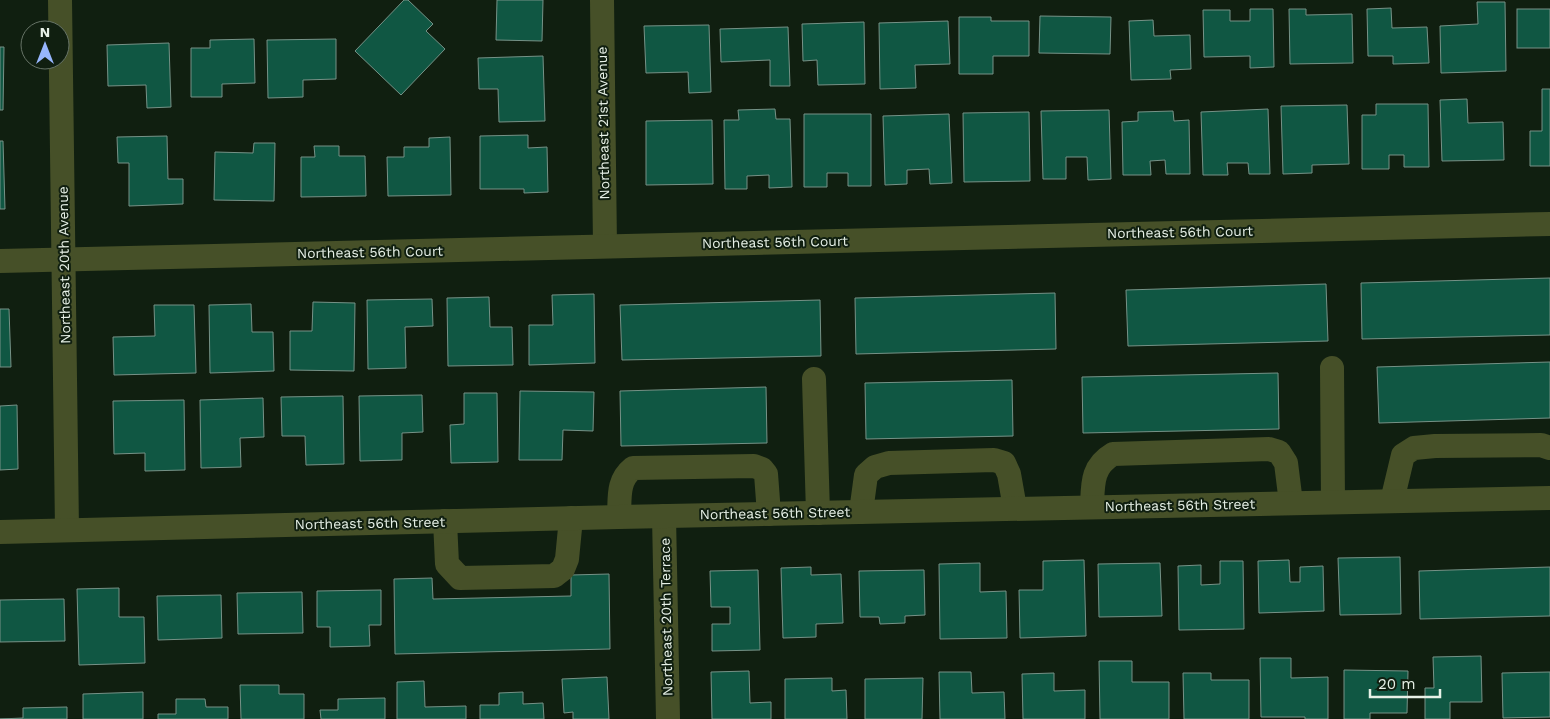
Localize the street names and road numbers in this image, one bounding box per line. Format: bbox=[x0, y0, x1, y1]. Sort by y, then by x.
street label: Northeast 21st Avenue bbox=[594, 46, 612, 200]
street label: Northeast 20th Avenue bbox=[55, 186, 73, 344]
street label: Northeast 56th Court bbox=[1107, 223, 1253, 241]
street label: Northeast 56th Court bbox=[702, 233, 848, 251]
street label: Northeast 56th Court bbox=[297, 243, 443, 261]
street label: Northeast 56th Street bbox=[1105, 496, 1256, 514]
street label: Northeast 56th Street bbox=[700, 504, 851, 522]
street label: Northeast 56th Street bbox=[295, 514, 446, 532]
street label: Northeast 20th Terrace bbox=[657, 538, 675, 696]

